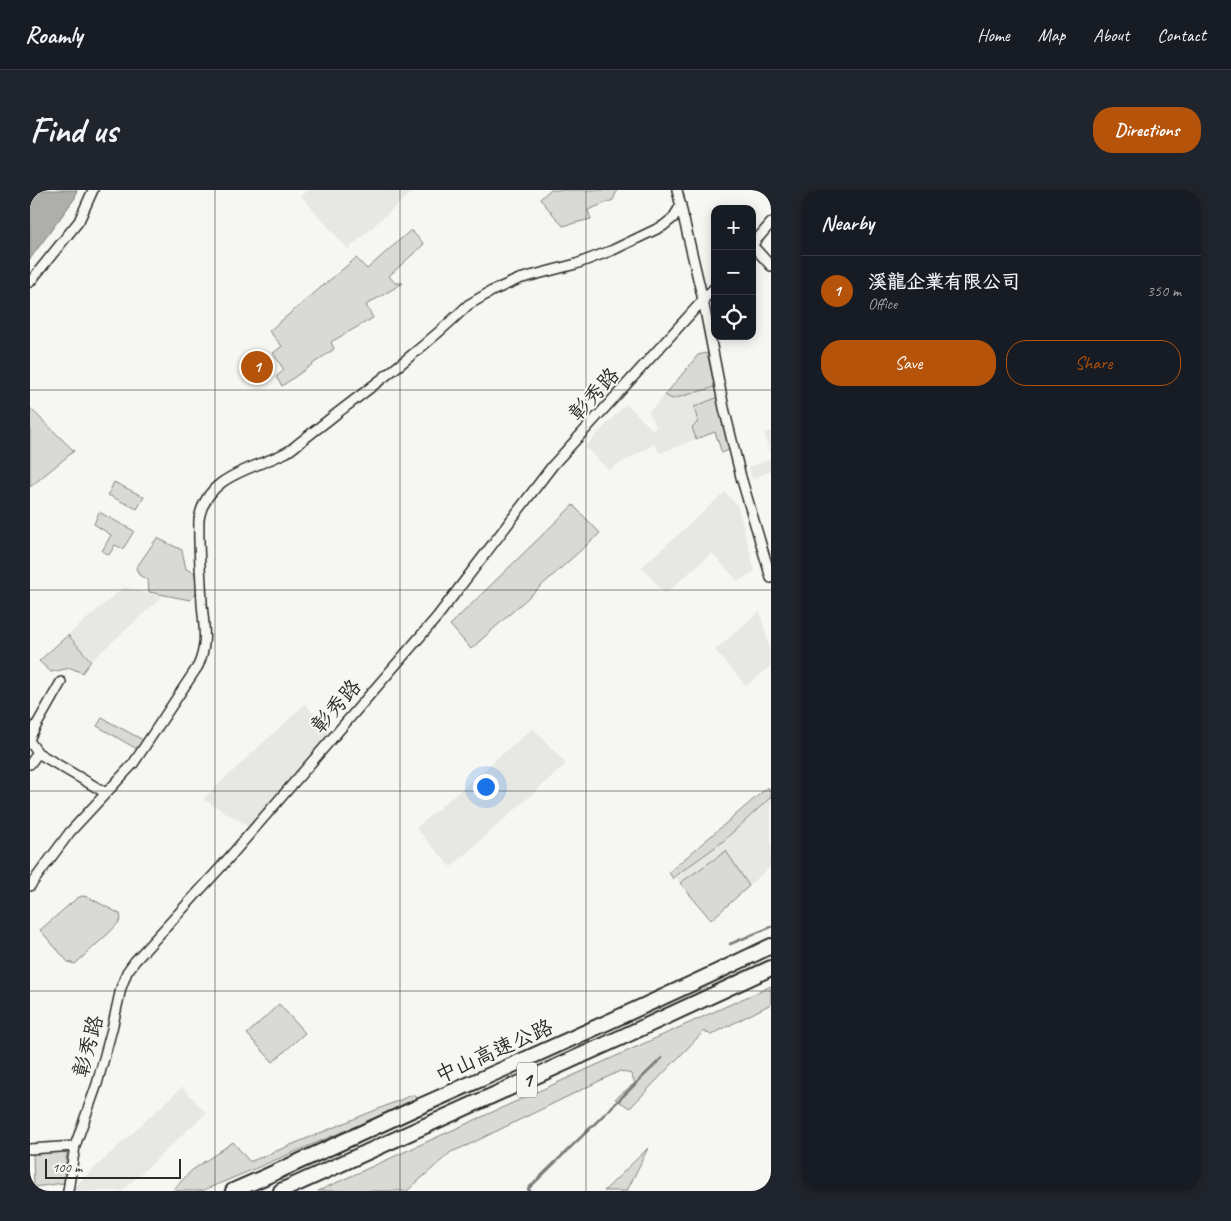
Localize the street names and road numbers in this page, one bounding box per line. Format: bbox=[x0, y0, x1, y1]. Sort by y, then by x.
street label: 彰秀路 bbox=[563, 362, 625, 426]
street label: 彰秀路 bbox=[306, 674, 366, 738]
street label: 彰秀路 bbox=[67, 1012, 109, 1080]
street label: 中山高速公路 bbox=[431, 1013, 557, 1089]
road number: 1 bbox=[517, 1062, 537, 1098]

